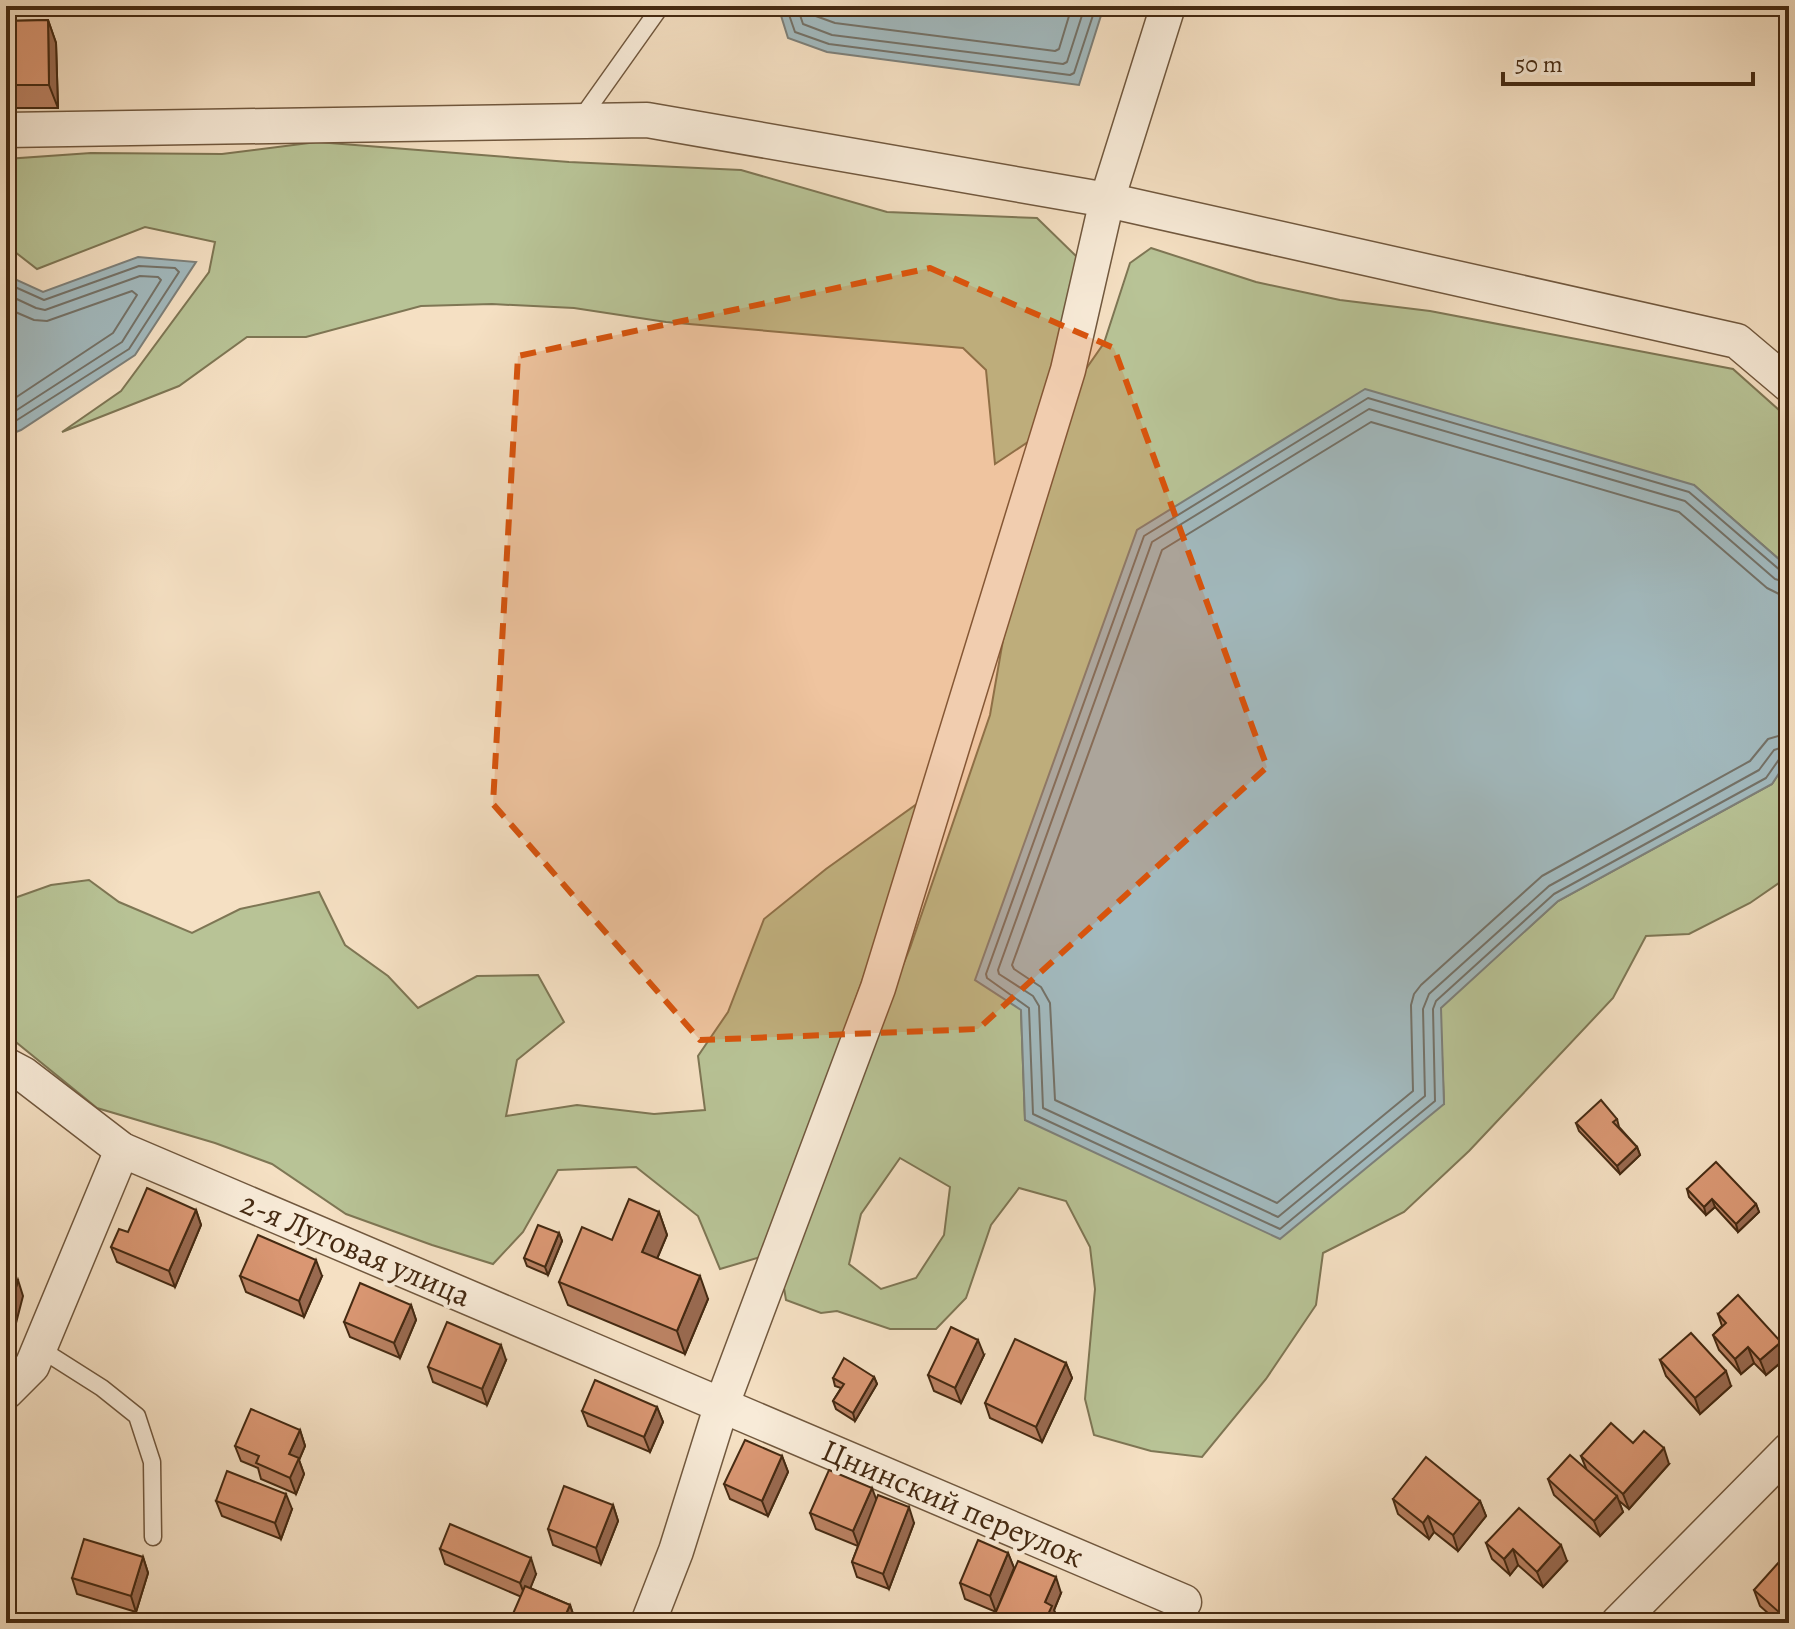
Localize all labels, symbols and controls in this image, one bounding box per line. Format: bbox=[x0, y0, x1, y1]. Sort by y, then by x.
scale bar bbox=[1503, 36, 1753, 86]
text: 50 m bbox=[1515, 48, 1563, 80]
street label: 2-я Луговая улица bbox=[234, 1181, 478, 1317]
street label: Цнинский переулок bbox=[815, 1428, 1091, 1578]

